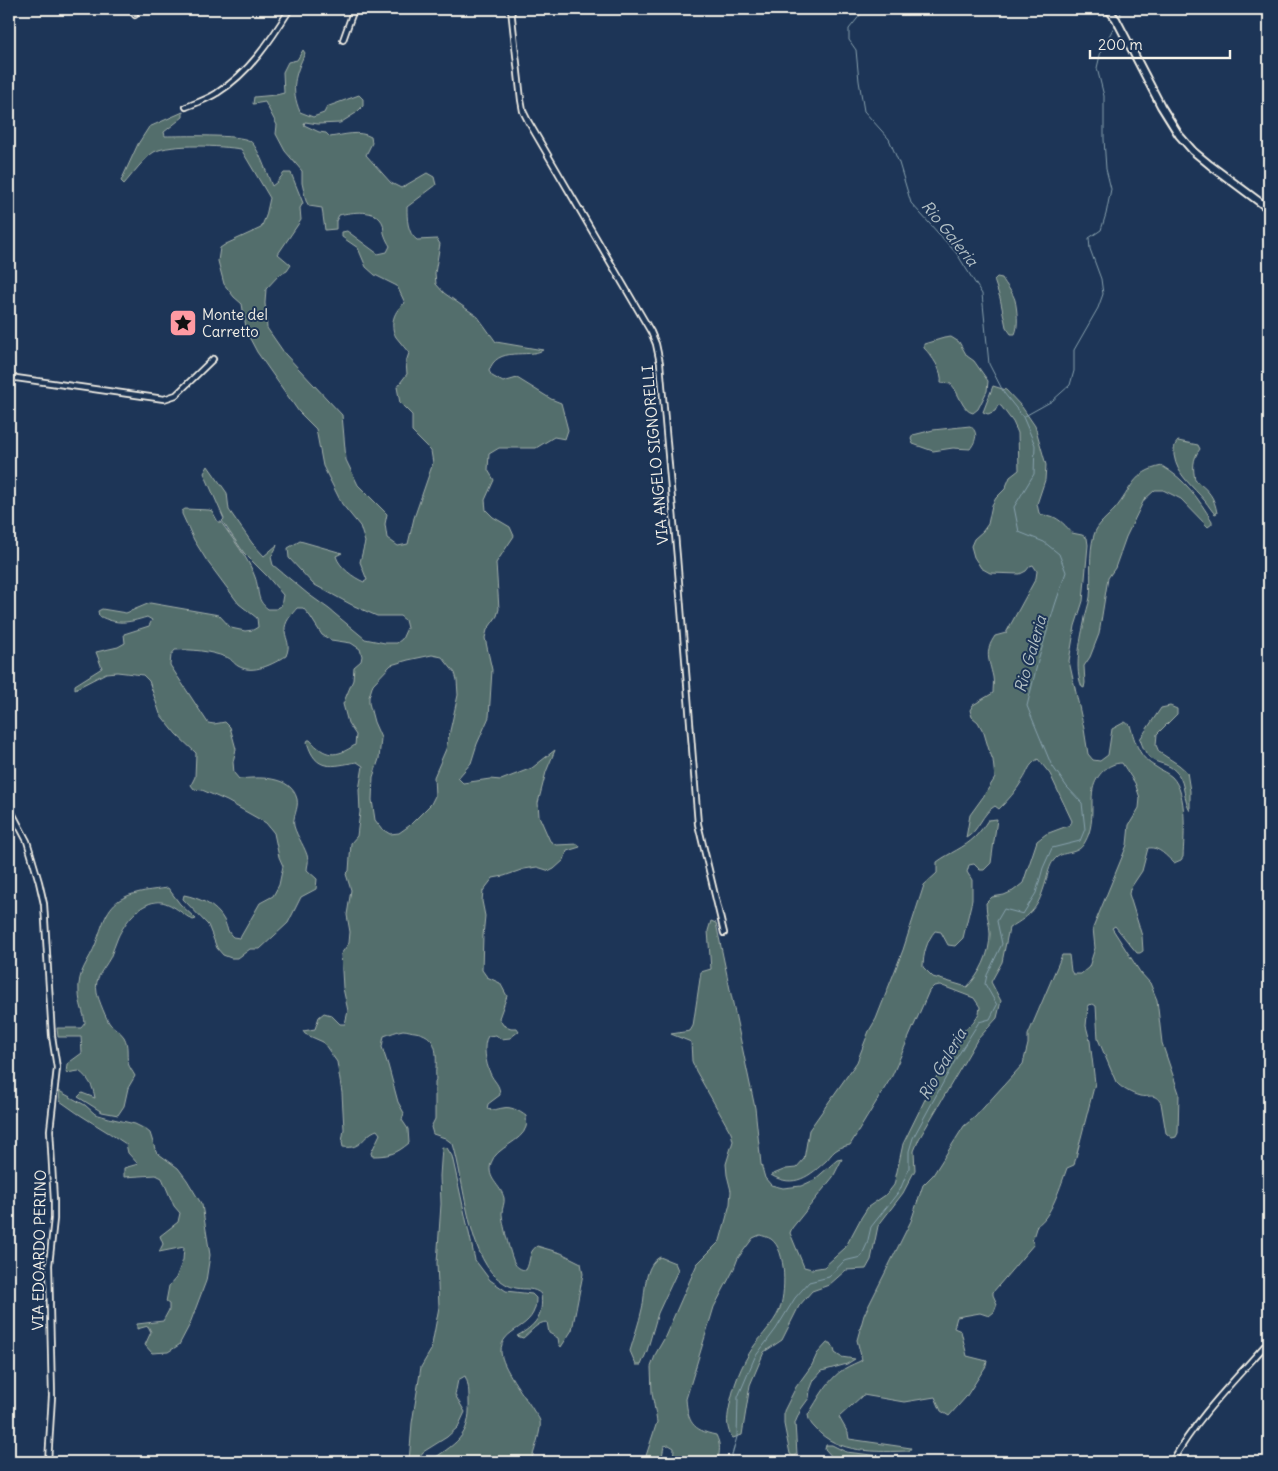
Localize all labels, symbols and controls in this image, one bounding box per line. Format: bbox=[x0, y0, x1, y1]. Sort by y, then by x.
scale bar bbox=[1090, 28, 1230, 60]
text: 200 m bbox=[1098, 35, 1143, 54]
water label: Rio Galeria bbox=[917, 196, 983, 271]
place label: Monte del Carretto bbox=[202, 305, 268, 341]
place icon: Monte del Carretto bbox=[168, 308, 198, 338]
street label: VIA ANGELO SIGNORELLI bbox=[638, 364, 672, 546]
water label: Rio Galeria bbox=[1010, 613, 1051, 695]
water label: Rio Galeria bbox=[914, 1024, 971, 1103]
street label: VIA EDOARDO PERINO bbox=[28, 1169, 50, 1331]

